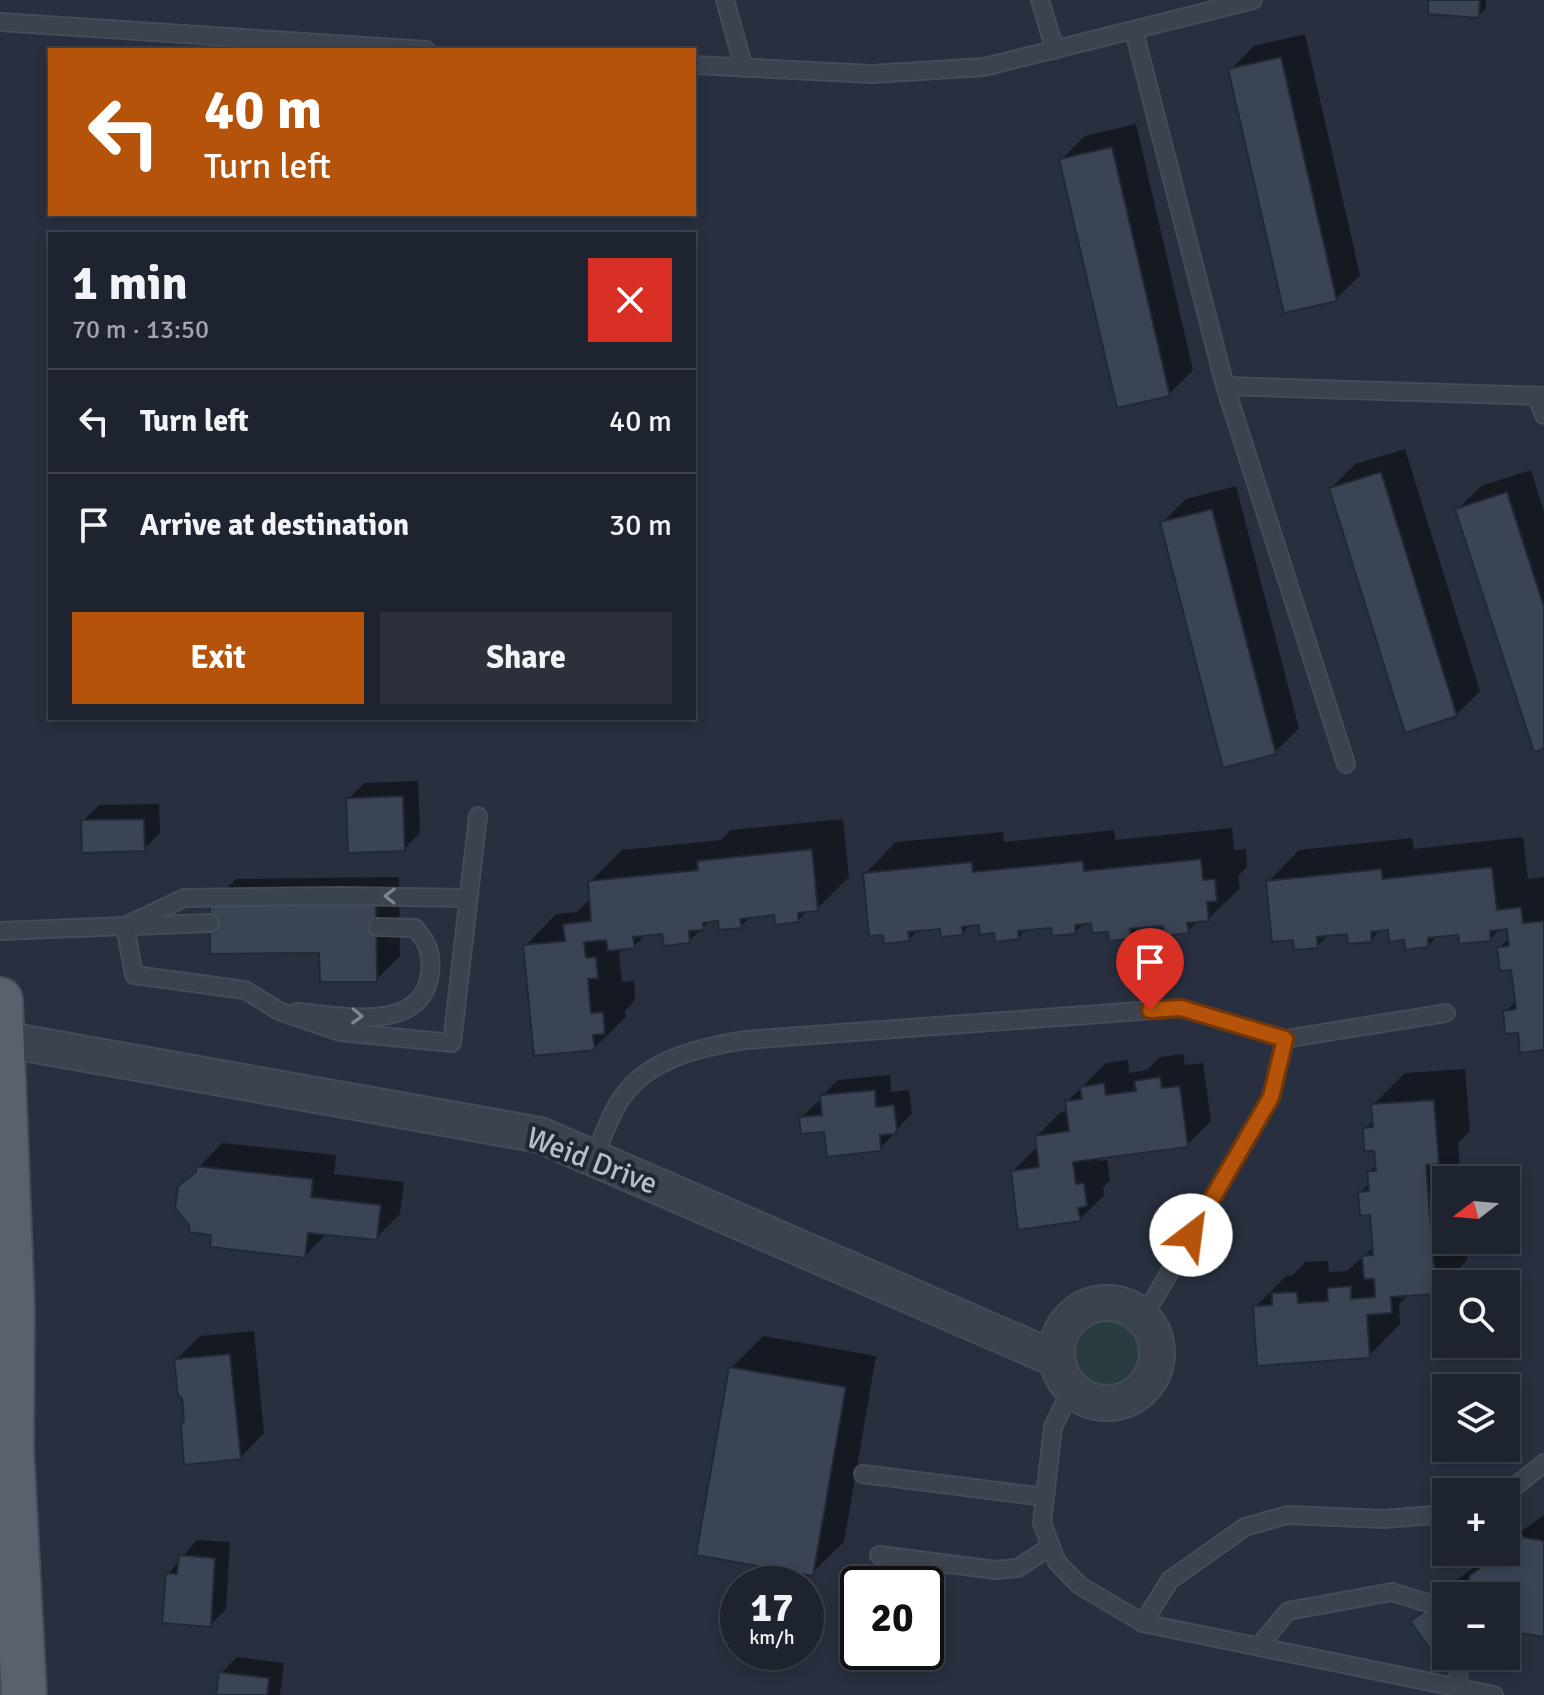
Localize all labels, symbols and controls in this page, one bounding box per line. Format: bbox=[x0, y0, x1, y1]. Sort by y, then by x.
text: 40 m bbox=[204, 75, 322, 144]
icon: left bbox=[72, 80, 176, 184]
text: Turn left bbox=[204, 144, 331, 189]
text: 1 min bbox=[72, 254, 188, 313]
button: close bbox=[588, 258, 672, 342]
text: 70 m · 13:50 bbox=[72, 314, 209, 346]
icon: left bbox=[72, 399, 116, 443]
text: Turn left bbox=[140, 403, 249, 440]
text: 40 m bbox=[609, 403, 672, 440]
icon: arrive bbox=[72, 503, 116, 547]
text: Arrive at destination bbox=[140, 507, 409, 544]
text: 30 m bbox=[609, 507, 672, 544]
button: Exit bbox=[72, 612, 364, 704]
button: Share bbox=[380, 612, 672, 704]
one-way arrow bbox=[383, 888, 396, 905]
pin bbox=[1116, 928, 1184, 1010]
icon: arrive bbox=[1128, 940, 1172, 984]
one-way arrow bbox=[351, 1007, 364, 1024]
street label: Weid Drive bbox=[521, 1119, 663, 1203]
north arrow bbox=[1432, 1166, 1520, 1254]
map controls bbox=[1432, 1166, 1520, 1670]
position arrow bbox=[1149, 1193, 1233, 1277]
button: search bbox=[1432, 1270, 1520, 1358]
button: layers bbox=[1432, 1374, 1520, 1462]
button: + bbox=[1432, 1478, 1520, 1566]
speed limit sign: 20 bbox=[840, 1566, 944, 1670]
button: − bbox=[1432, 1582, 1520, 1670]
text: 17 bbox=[750, 1583, 794, 1633]
text: km/h bbox=[749, 1625, 795, 1650]

